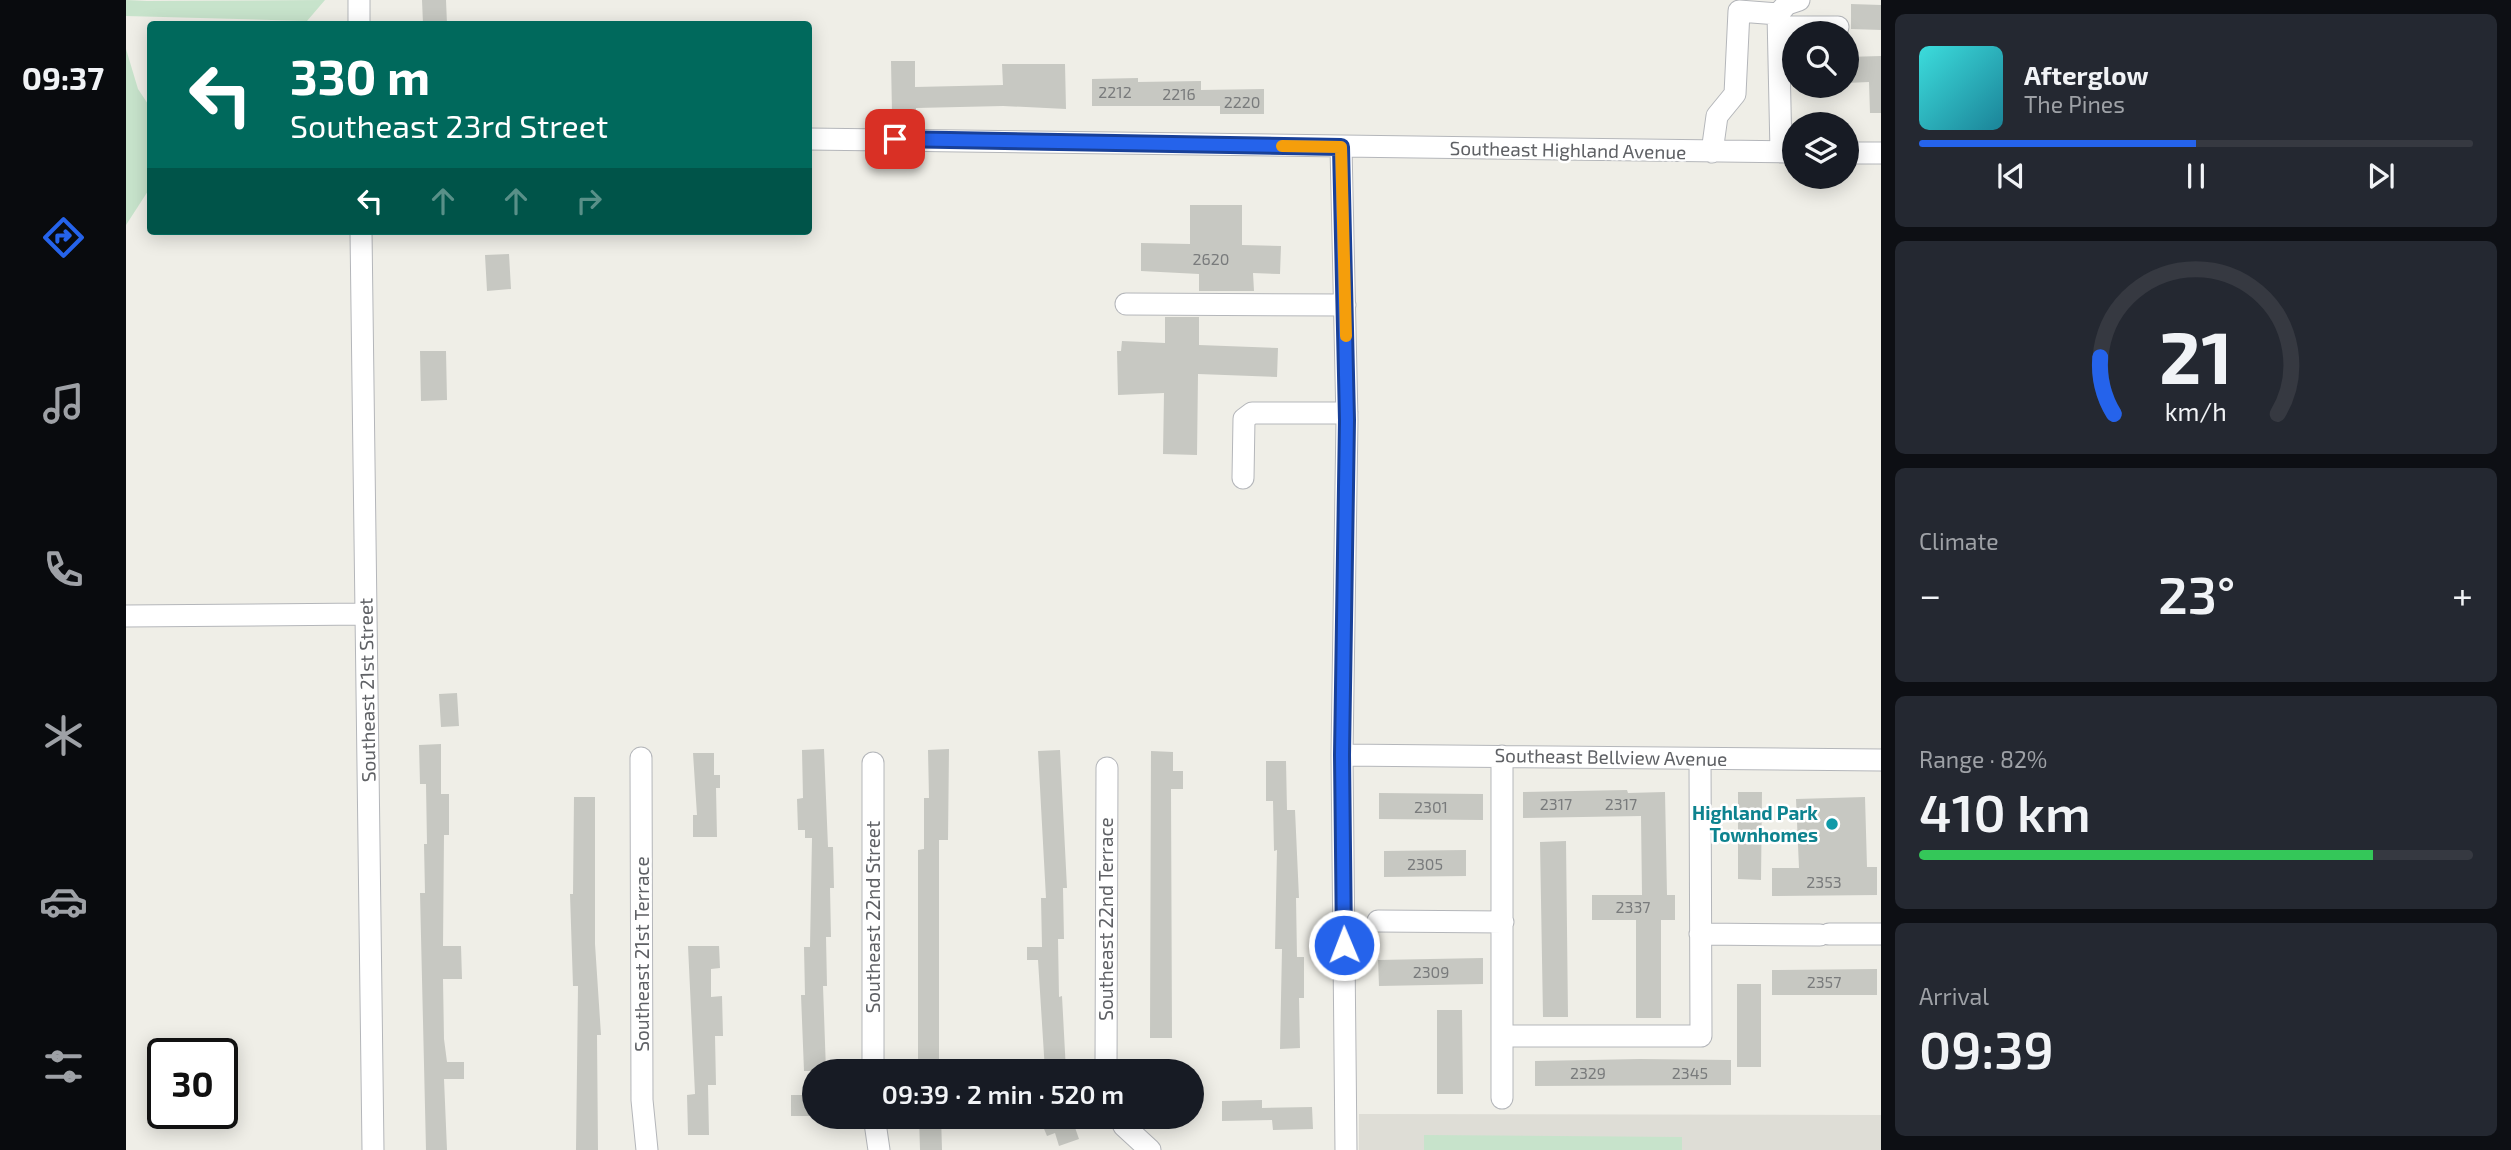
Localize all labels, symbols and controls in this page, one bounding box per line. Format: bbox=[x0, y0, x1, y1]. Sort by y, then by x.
map controls bbox=[1782, 21, 1859, 189]
button: search bbox=[1782, 21, 1859, 98]
text: 330 m bbox=[290, 46, 430, 105]
icon: left bbox=[175, 49, 266, 140]
text: 09:37 bbox=[22, 58, 104, 96]
text: Afterglow bbox=[2024, 59, 2149, 90]
house number: 2212 bbox=[1098, 82, 1132, 101]
house number: 2216 bbox=[1162, 84, 1196, 103]
text: The Pines bbox=[2024, 90, 2125, 118]
house number: 2220 bbox=[1224, 92, 1260, 111]
text: Southeast 23rd Street bbox=[290, 106, 608, 144]
pin bbox=[865, 109, 925, 169]
button: layers bbox=[1782, 112, 1859, 189]
icon: arrive bbox=[876, 120, 914, 158]
street label: Southeast Highland Avenue bbox=[1449, 136, 1687, 163]
icon: previous bbox=[1992, 157, 2030, 195]
icon: pause bbox=[2177, 157, 2215, 195]
icon: next bbox=[2362, 157, 2400, 195]
icon: left bbox=[351, 182, 389, 220]
icon: ahead bbox=[424, 182, 462, 220]
icon: ahead bbox=[497, 182, 535, 220]
icon: right bbox=[570, 182, 608, 220]
icon: directions bbox=[39, 213, 88, 262]
house number: 2620 bbox=[1193, 249, 1229, 268]
text: 21 bbox=[2159, 311, 2233, 399]
icon: music bbox=[39, 379, 88, 428]
text: km/h bbox=[2165, 396, 2227, 426]
text: Climate bbox=[1919, 527, 1999, 555]
icon: phone bbox=[39, 545, 88, 594]
text: 23° bbox=[2158, 562, 2235, 624]
text: − bbox=[1919, 571, 1941, 617]
text: + bbox=[2452, 571, 2473, 617]
street label: Southeast 21st Street bbox=[353, 598, 380, 782]
icon: climate bbox=[39, 711, 88, 760]
street label: Southeast Bellview Avenue bbox=[1494, 743, 1728, 770]
text: Range · 82% bbox=[1919, 745, 2047, 773]
text: 410 km bbox=[1919, 780, 2091, 842]
house number: 2317 bbox=[1540, 794, 1572, 813]
house number: 2317 bbox=[1605, 794, 1637, 813]
house number: 2301 bbox=[1414, 797, 1448, 816]
place label: Highland Park Townhomes bbox=[1692, 801, 1818, 846]
marker: Highland Park Townhomes bbox=[1824, 816, 1840, 832]
street label: Southeast 22nd Terrace bbox=[1094, 817, 1117, 1021]
street label: Southeast 22nd Street bbox=[861, 821, 884, 1013]
house number: 2305 bbox=[1407, 854, 1443, 873]
street label: Southeast 21st Terrace bbox=[630, 856, 653, 1052]
house number: 2353 bbox=[1806, 872, 1842, 891]
icon: car bbox=[39, 877, 88, 926]
house number: 2337 bbox=[1616, 897, 1650, 916]
position arrow bbox=[1307, 908, 1381, 982]
house number: 2309 bbox=[1413, 962, 1449, 981]
house number: 2357 bbox=[1807, 972, 1841, 991]
text: Arrival bbox=[1919, 982, 1989, 1010]
text: 09:39 bbox=[1919, 1017, 2054, 1079]
speed limit sign: 30 bbox=[147, 1038, 238, 1129]
icon: filters bbox=[39, 1042, 88, 1091]
house number: 2329 bbox=[1570, 1063, 1606, 1082]
house number: 2345 bbox=[1672, 1063, 1708, 1082]
text: 09:39 · 2 min · 520 m bbox=[882, 1078, 1124, 1109]

